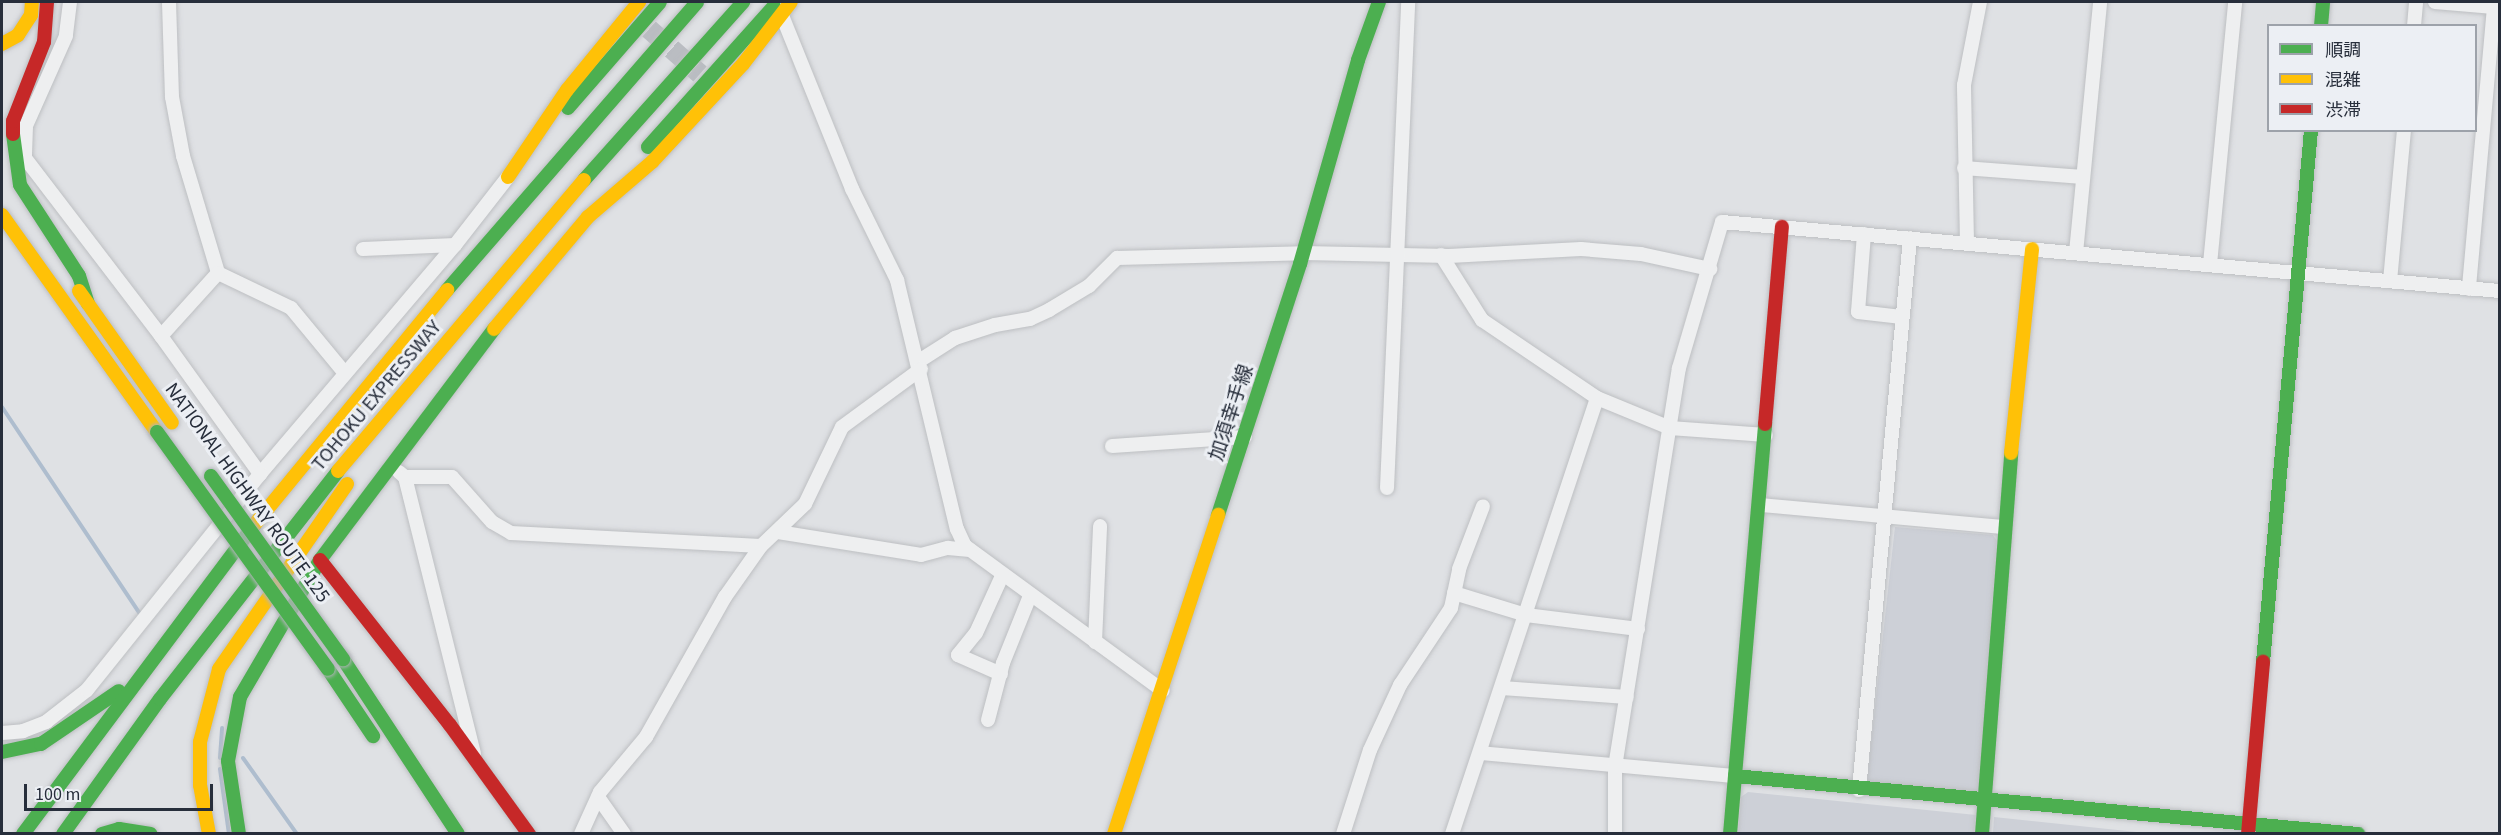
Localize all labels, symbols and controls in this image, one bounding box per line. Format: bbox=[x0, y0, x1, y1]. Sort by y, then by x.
legend bbox=[2267, 24, 2477, 132]
text: 順調 bbox=[2325, 38, 2361, 63]
text: 混雑 bbox=[2325, 68, 2361, 93]
text: 渋滞 bbox=[2325, 98, 2361, 123]
street label: TOHOKU EXPRESSWAY bbox=[307, 316, 447, 476]
street label: 加須幸手線 bbox=[1205, 362, 1259, 464]
street label: NATIONAL HIGHWAY ROUTE 125 bbox=[159, 378, 335, 608]
scale bar bbox=[27, 772, 216, 810]
text: 100 m bbox=[35, 782, 80, 807]

